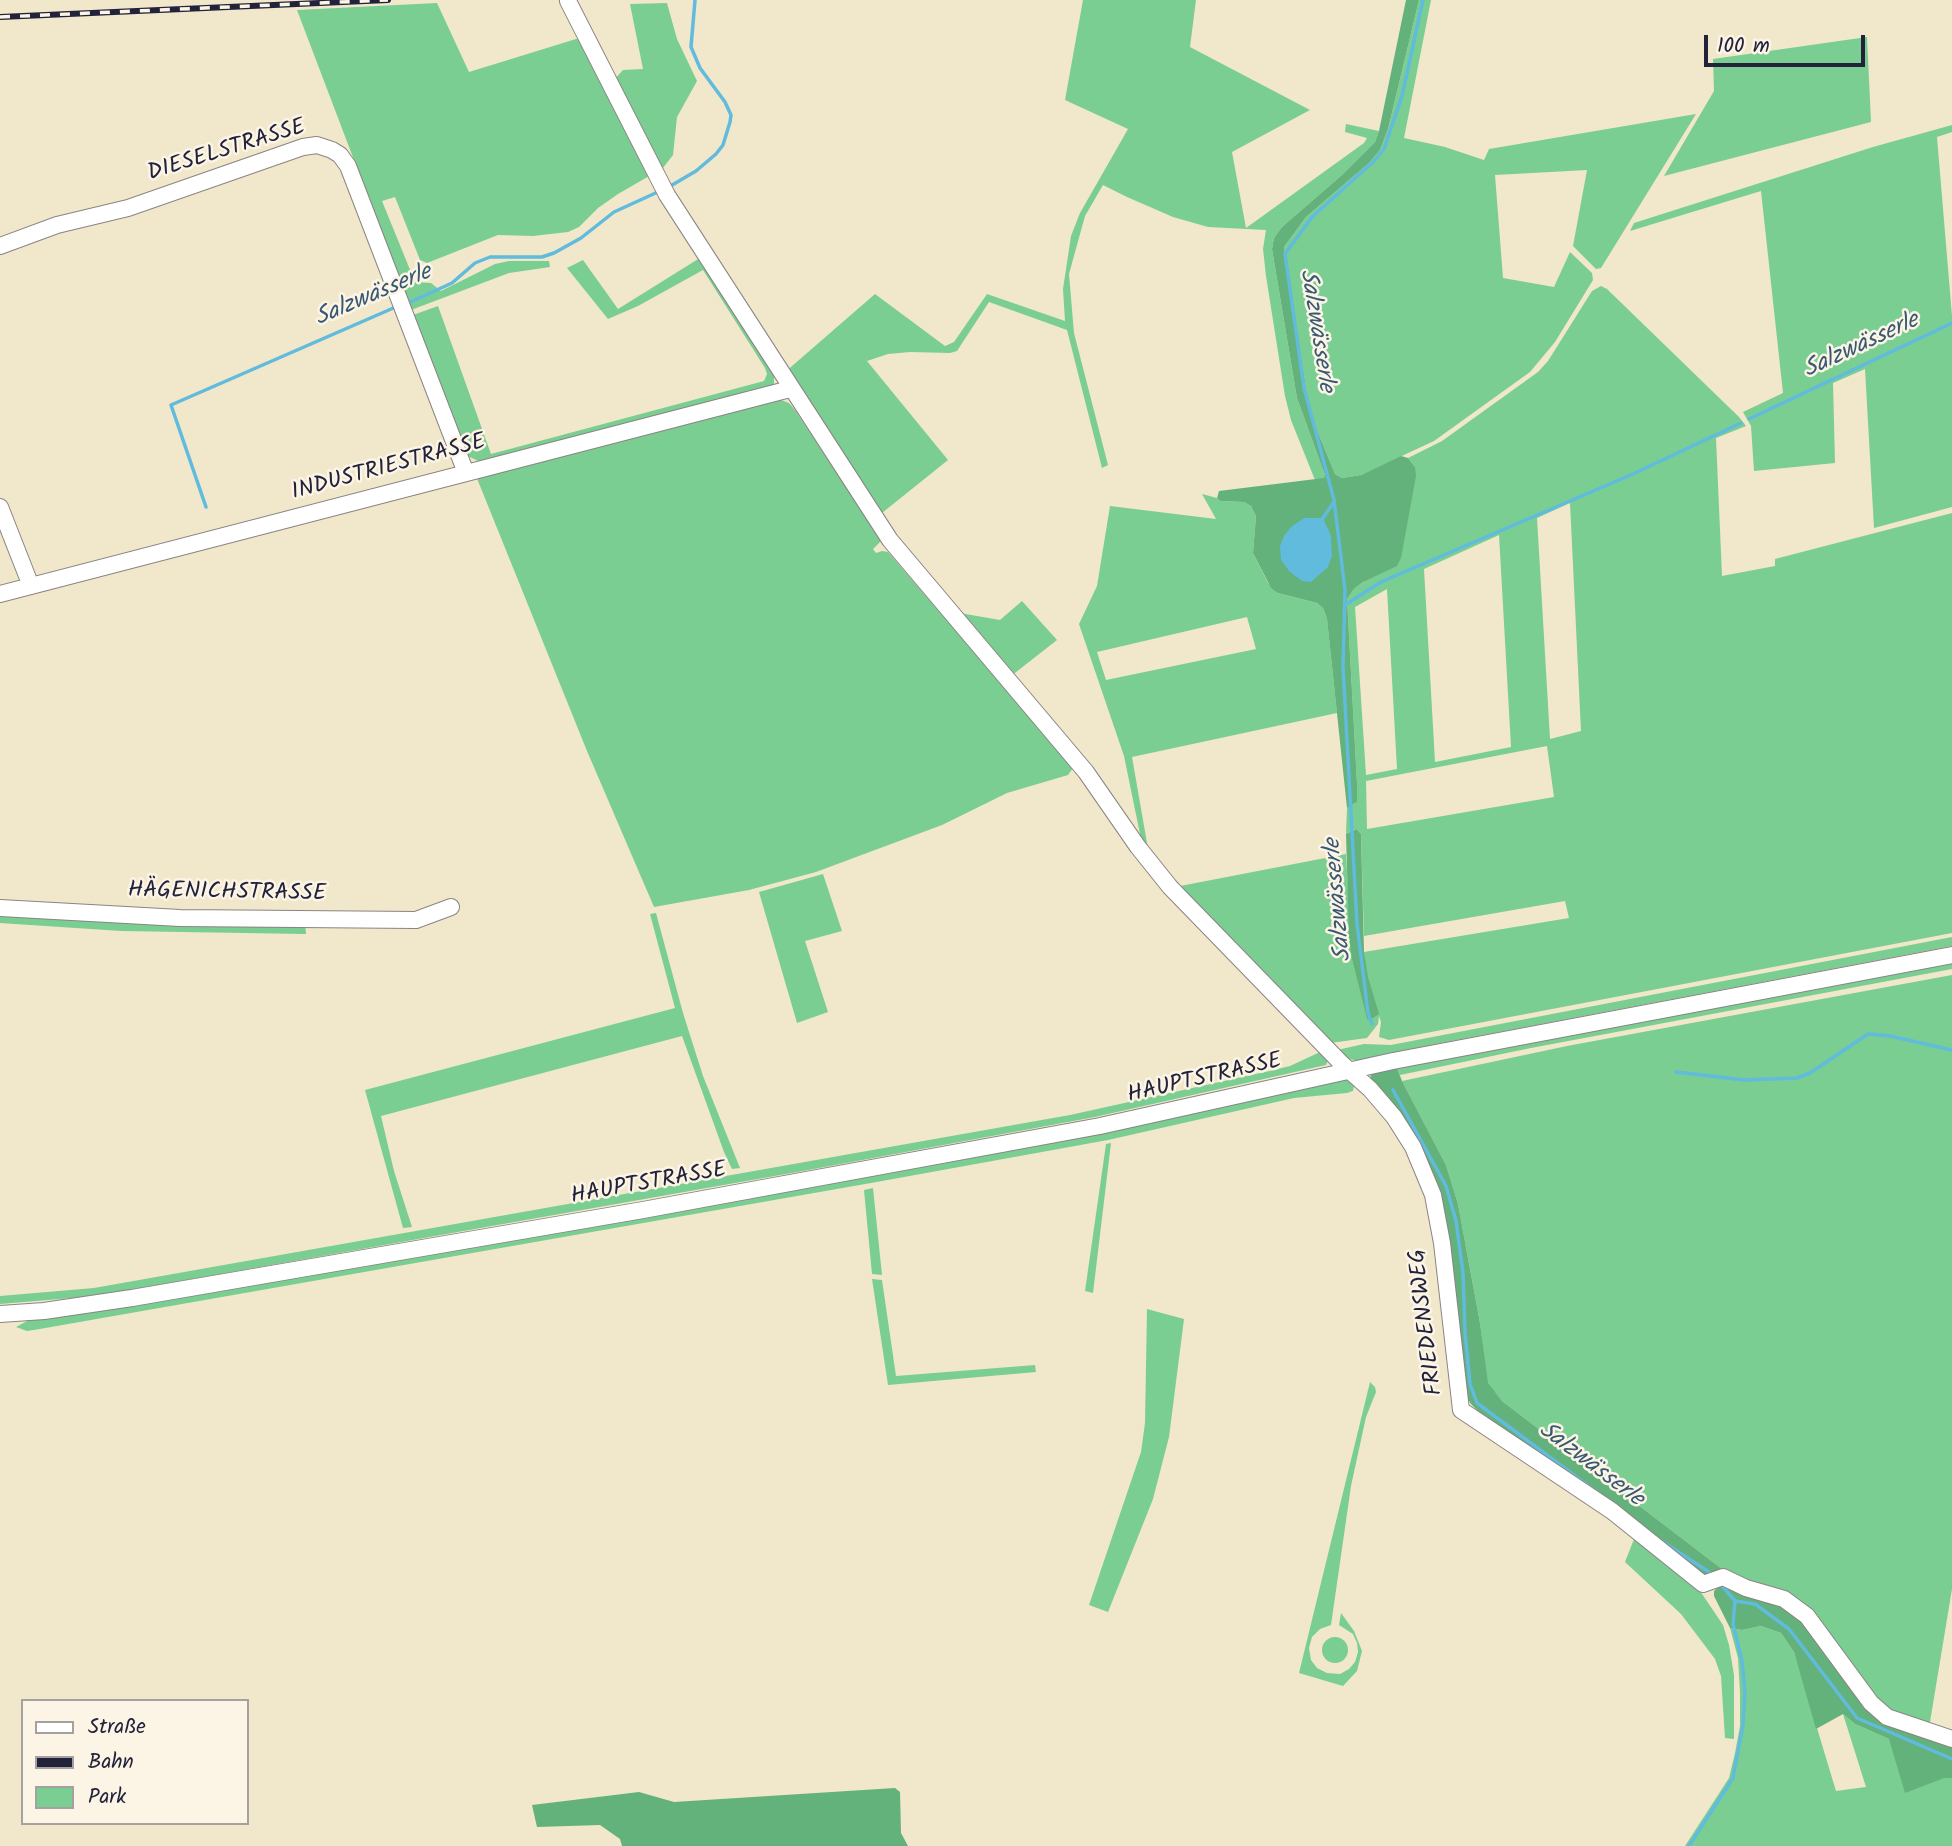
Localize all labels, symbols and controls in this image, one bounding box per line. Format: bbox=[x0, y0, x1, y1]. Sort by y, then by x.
scale bar bbox=[1707, 21, 1868, 65]
text: 100 m bbox=[1717, 30, 1770, 63]
street label: DIESELSTRASSE bbox=[145, 115, 309, 189]
water label: Salzwässerle bbox=[311, 260, 437, 334]
water label: Salzwässerle bbox=[1291, 268, 1339, 394]
water label: Salzwässerle bbox=[1800, 308, 1924, 386]
street label: INDUSTRIESTRASSE bbox=[289, 430, 489, 508]
water label: Salzwässerle bbox=[1320, 837, 1360, 963]
street label: HÄGENICHSTRASSE bbox=[127, 878, 327, 910]
street label: HAUPTSTRASSE bbox=[1125, 1049, 1285, 1111]
street label: HAUPTSTRASSE bbox=[569, 1158, 729, 1212]
street label: FRIEDENSWEG bbox=[1405, 1247, 1451, 1397]
water label: Salzwässerle bbox=[1532, 1417, 1648, 1515]
legend bbox=[21, 1699, 248, 1825]
text: Straße bbox=[88, 1711, 146, 1744]
text: Bahn bbox=[88, 1746, 134, 1779]
text: Park bbox=[88, 1781, 126, 1814]

